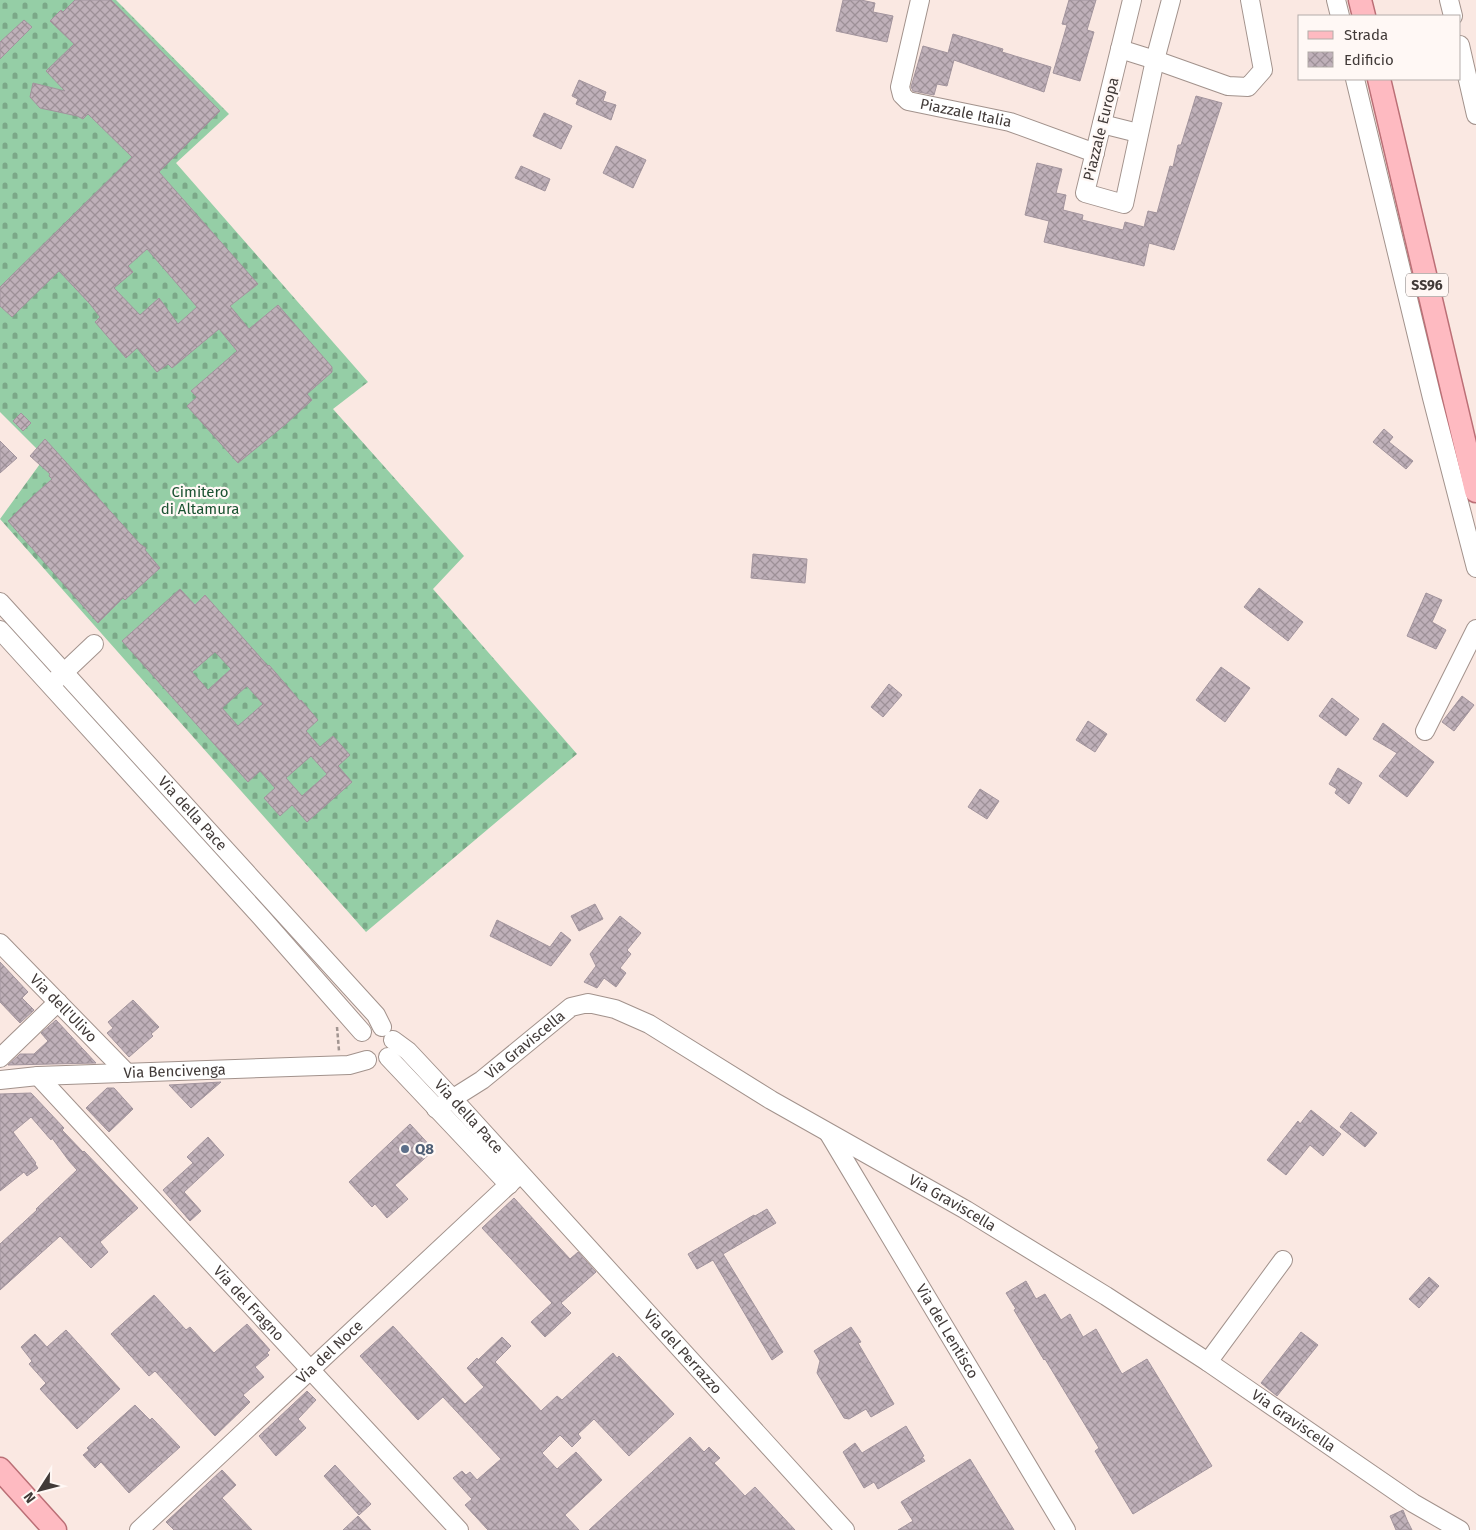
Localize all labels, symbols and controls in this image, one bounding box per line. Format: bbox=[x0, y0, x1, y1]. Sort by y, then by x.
legend bbox=[1298, 15, 1461, 80]
text: Strada bbox=[1344, 26, 1388, 44]
text: Edificio bbox=[1344, 51, 1394, 69]
street label: Piazzale Europa bbox=[1079, 75, 1123, 183]
street label: Piazzale Italia bbox=[918, 95, 1013, 131]
road number: SS96 bbox=[1406, 274, 1448, 296]
park label: Cimitero di Altamura bbox=[161, 483, 239, 518]
street label: Via della Pace bbox=[154, 773, 231, 854]
street label: Via dell'Ulivo bbox=[26, 970, 101, 1046]
street label: Via Graviscella bbox=[481, 1007, 569, 1083]
street label: Via Bencivenga bbox=[123, 1060, 226, 1082]
street label: Via della Pace bbox=[430, 1076, 507, 1157]
place label: Q8 bbox=[415, 1140, 434, 1158]
marker: Q8 bbox=[399, 1143, 411, 1155]
street label: Via Graviscella bbox=[905, 1171, 999, 1235]
street label: Via del Fragno bbox=[210, 1262, 288, 1345]
street label: Via del Lentisco bbox=[912, 1281, 982, 1382]
street label: Via del Perrazzo bbox=[640, 1306, 726, 1398]
street label: Via del Noce bbox=[293, 1316, 367, 1387]
street label: Via Graviscella bbox=[1248, 1386, 1339, 1456]
north arrow bbox=[15, 1465, 65, 1515]
text: N bbox=[20, 1489, 39, 1506]

